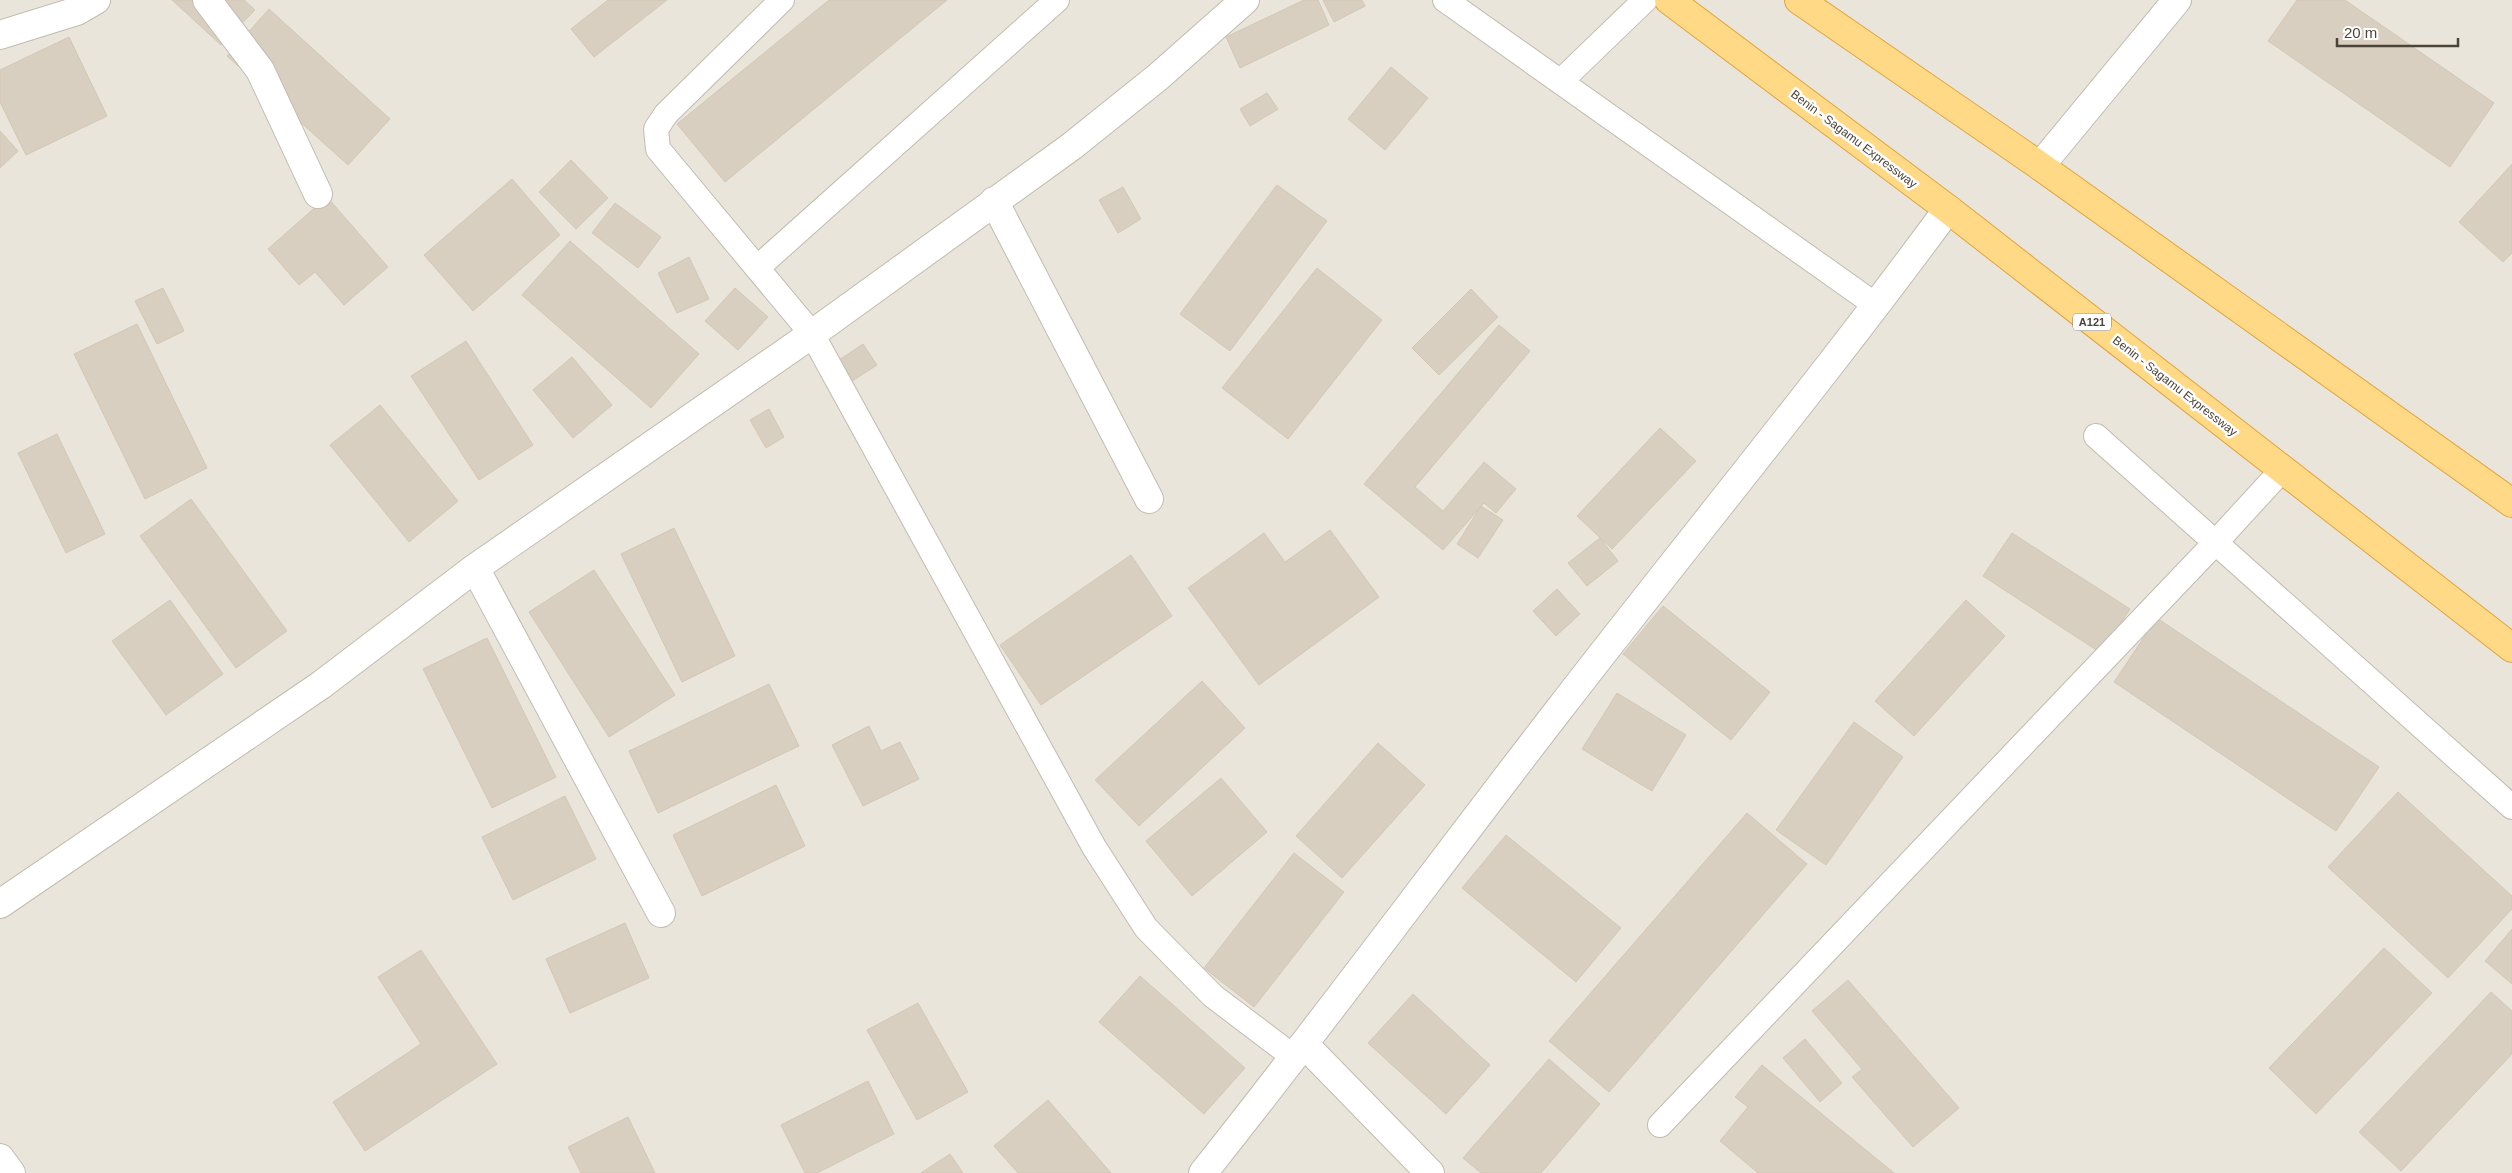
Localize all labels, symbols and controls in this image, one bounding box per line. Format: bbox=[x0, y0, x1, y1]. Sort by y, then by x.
scale bar bbox=[2337, 15, 2458, 47]
text: 20 m bbox=[2344, 24, 2377, 41]
street label: Benin - Sagamu Expressway bbox=[1788, 87, 1920, 191]
road number: A121 bbox=[2073, 314, 2111, 331]
street label: Benin - Sagamu Expressway bbox=[2110, 333, 2240, 439]

